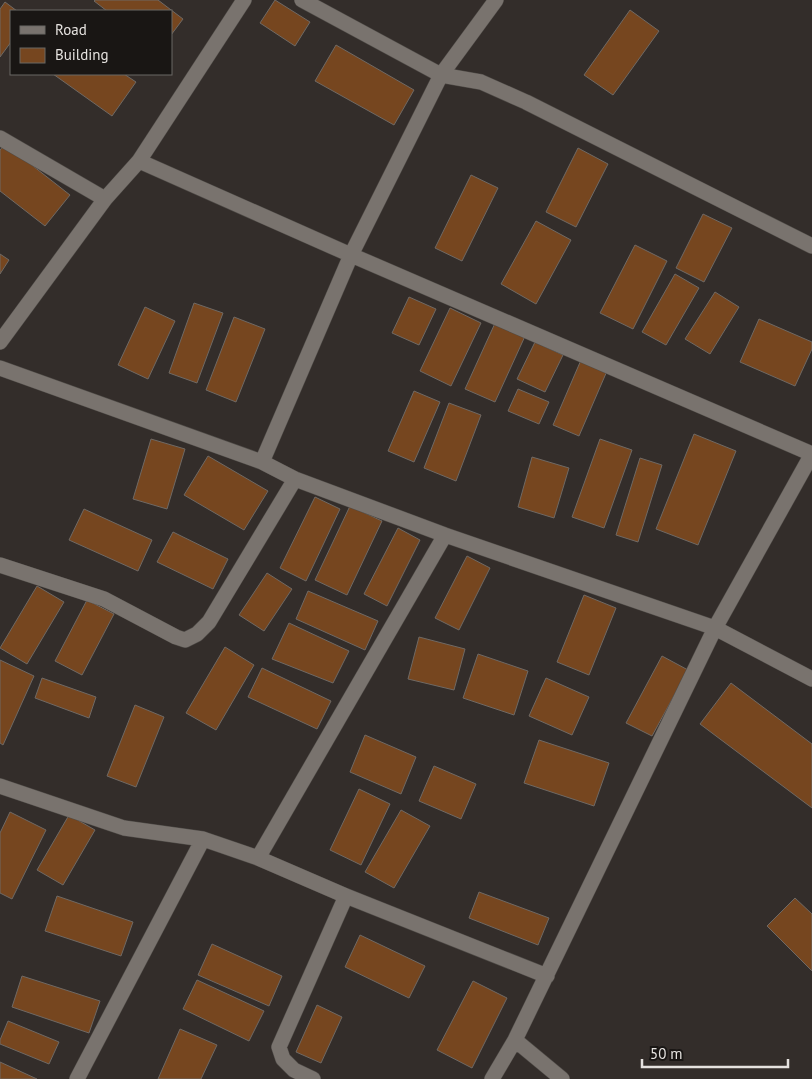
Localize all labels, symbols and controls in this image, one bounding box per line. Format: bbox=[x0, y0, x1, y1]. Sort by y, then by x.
legend bbox=[10, 10, 172, 75]
text: Road bbox=[55, 20, 87, 39]
text: Building bbox=[55, 45, 109, 64]
scale bar bbox=[642, 1036, 788, 1068]
text: 50 m bbox=[650, 1044, 683, 1063]

